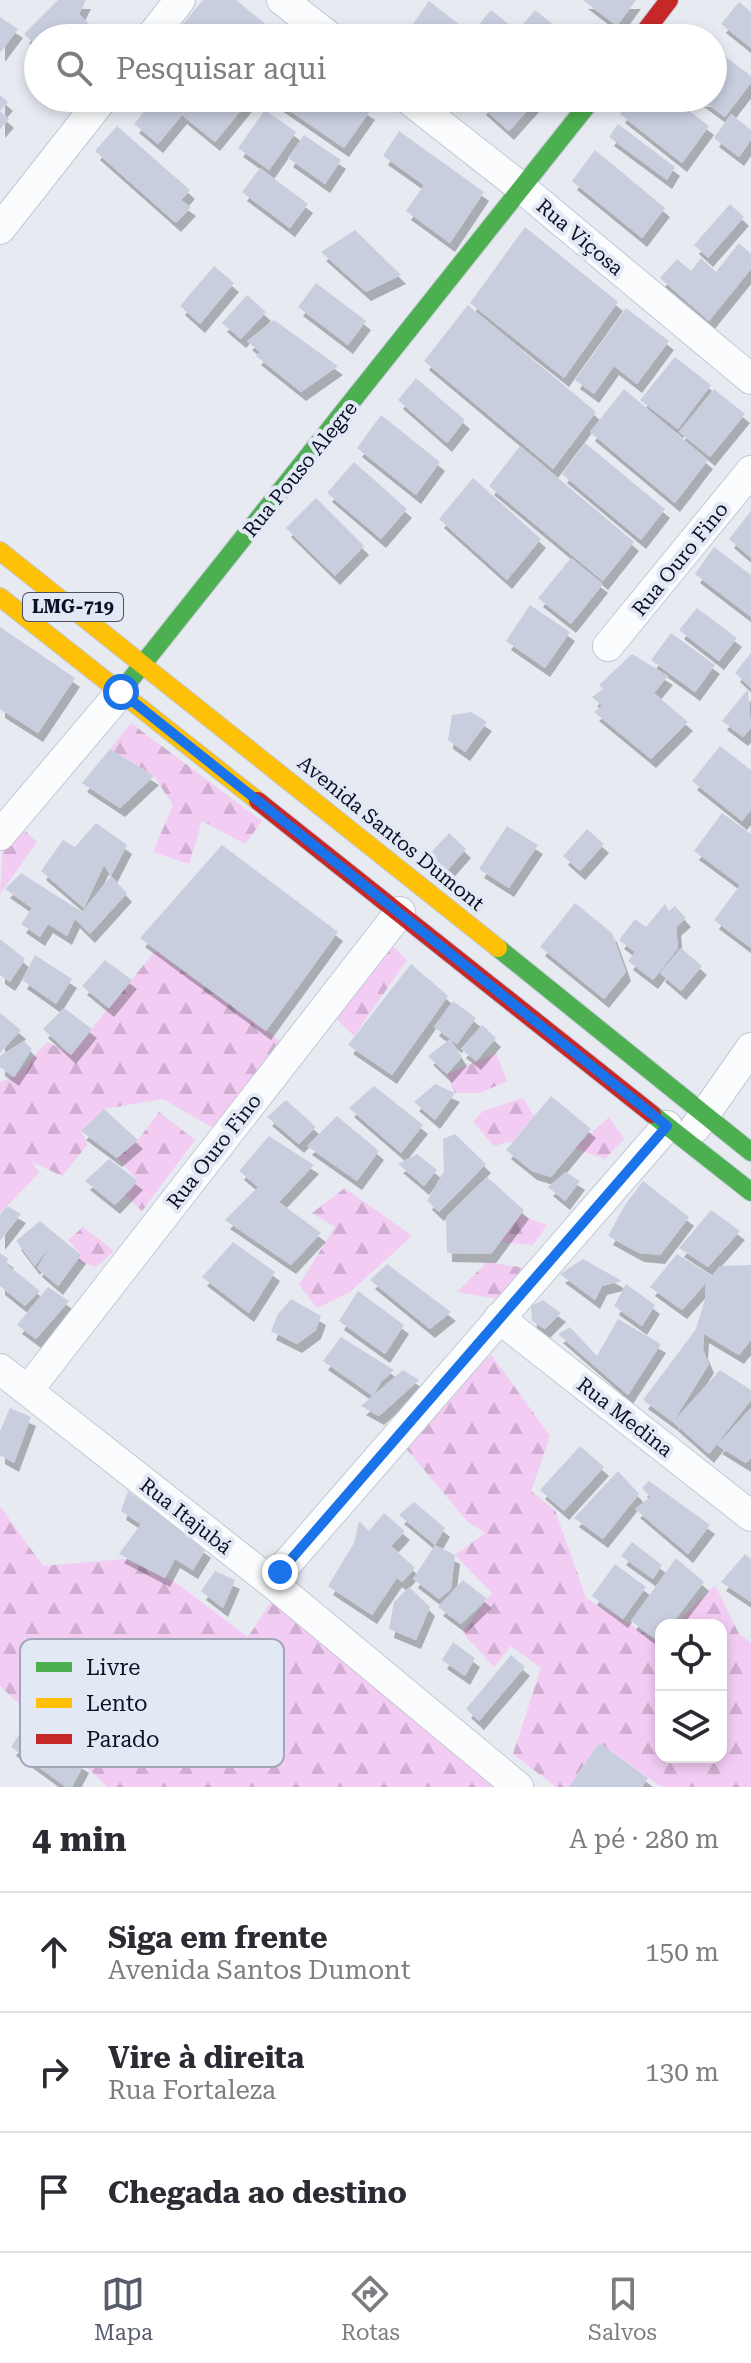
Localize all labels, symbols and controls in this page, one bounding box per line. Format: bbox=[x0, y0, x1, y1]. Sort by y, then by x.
search box bbox=[24, 24, 727, 112]
icon: search bbox=[52, 46, 96, 90]
text: Pesquisar aqui bbox=[116, 51, 326, 86]
street label: Rua Viçosa bbox=[532, 194, 628, 280]
street label: Rua Pouso Alegre bbox=[238, 396, 362, 542]
street label: Rua Ouro Fino bbox=[627, 497, 733, 621]
road number: LMG-719 bbox=[23, 593, 123, 621]
route start bbox=[103, 674, 139, 710]
street label: Avenida Santos Dumont bbox=[293, 750, 489, 916]
street label: Rua Ouro Fino bbox=[162, 1089, 266, 1213]
street label: Rua Medina bbox=[572, 1372, 678, 1462]
street label: Rua Itajubá bbox=[135, 1473, 237, 1559]
route end bbox=[262, 1554, 298, 1590]
map controls bbox=[655, 1619, 727, 1763]
button: locate bbox=[655, 1619, 727, 1691]
legend bbox=[20, 1639, 284, 1767]
text: Livre bbox=[86, 1655, 140, 1680]
text: Lento bbox=[86, 1691, 148, 1716]
button: layers bbox=[655, 1691, 727, 1763]
text: Parado bbox=[86, 1727, 160, 1752]
text: 4 min bbox=[32, 1819, 127, 1859]
text: A pé · 280 m bbox=[569, 1824, 719, 1854]
text: Siga em frente bbox=[108, 1920, 328, 1955]
icon: ahead bbox=[32, 1930, 76, 1974]
text: 150 m bbox=[645, 1937, 719, 1967]
text: Avenida Santos Dumont bbox=[108, 1955, 411, 1985]
text: Vire à direita bbox=[108, 2040, 304, 2075]
icon: right bbox=[32, 2050, 76, 2094]
text: 130 m bbox=[645, 2057, 719, 2087]
text: Rua Fortaleza bbox=[108, 2075, 276, 2105]
icon: arrive bbox=[32, 2170, 76, 2214]
text: Chegada ao destino bbox=[108, 2175, 407, 2210]
tab: Mapa bbox=[94, 2272, 153, 2345]
tab: Rotas bbox=[341, 2272, 400, 2345]
tab: Salvos bbox=[588, 2272, 657, 2345]

